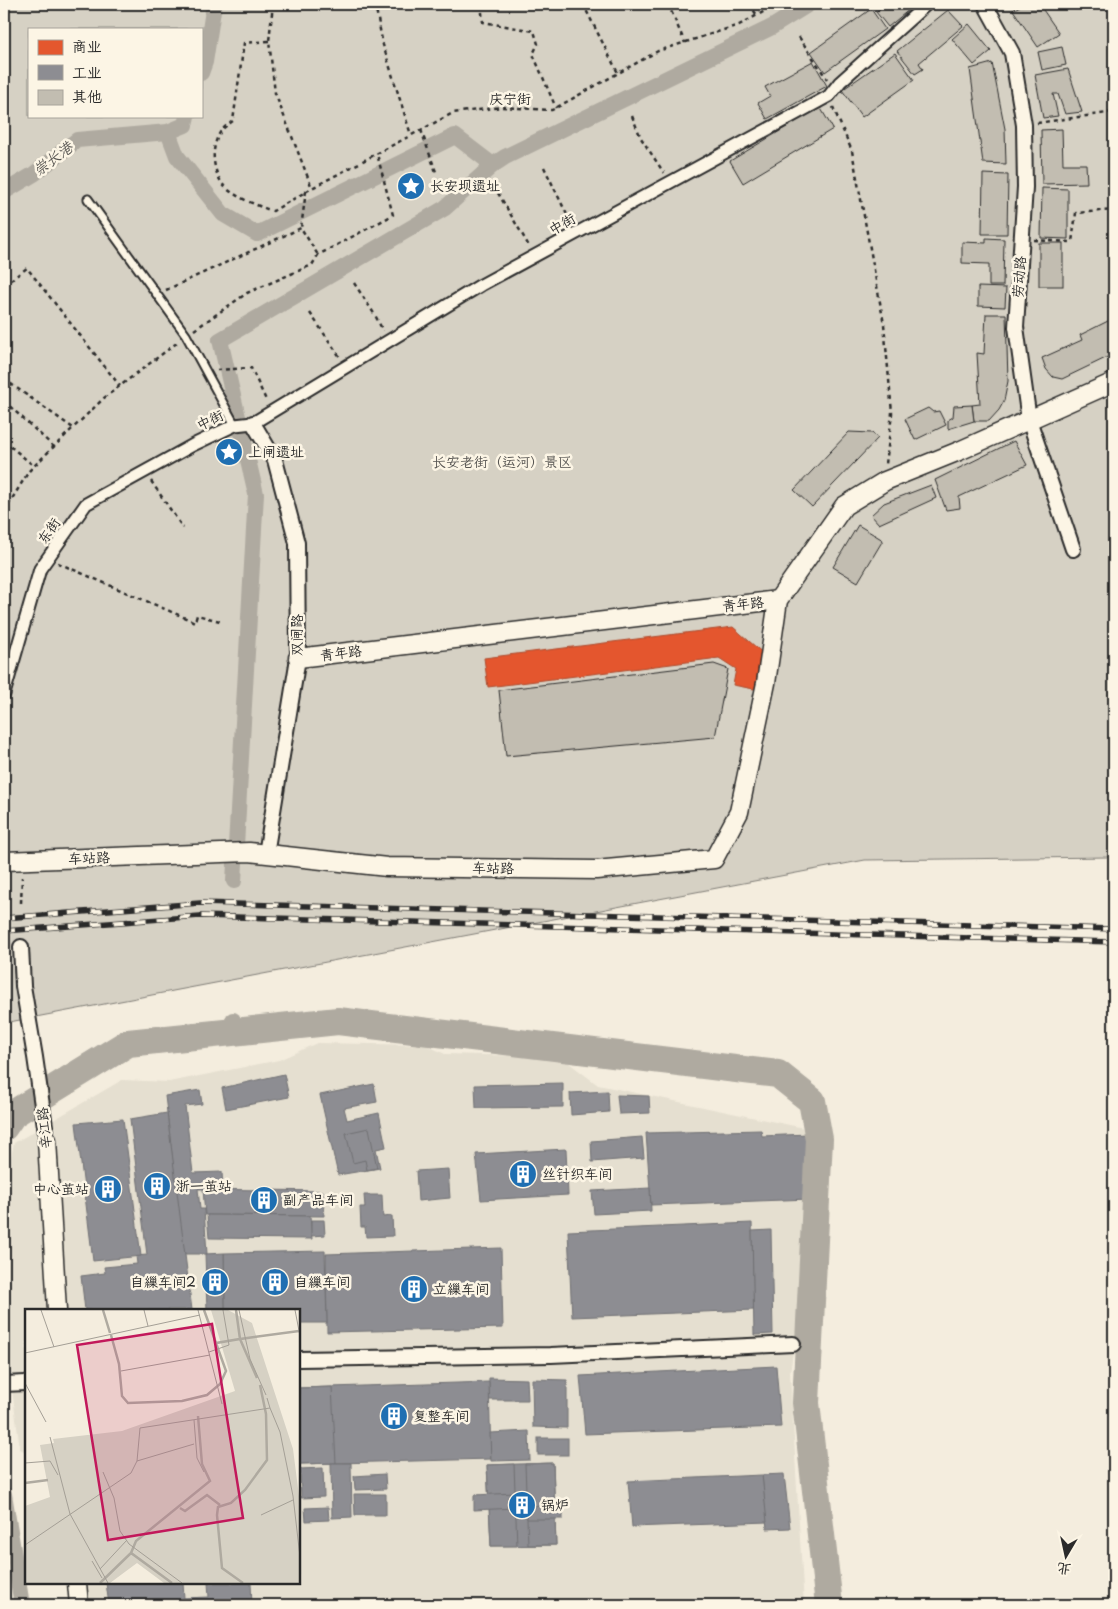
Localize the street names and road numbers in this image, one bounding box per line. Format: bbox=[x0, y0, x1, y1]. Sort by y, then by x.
street label: 庆宁街 bbox=[489, 88, 531, 109]
street label: 中街 bbox=[544, 208, 579, 240]
street label: 劳动路 bbox=[1007, 255, 1030, 299]
street label: 中街 bbox=[193, 404, 227, 435]
street label: 东街 bbox=[32, 513, 65, 548]
street label: 青年路 bbox=[721, 591, 765, 616]
street label: 双闸路 bbox=[286, 614, 307, 656]
street label: 青年路 bbox=[319, 640, 363, 665]
street label: 车站路 bbox=[68, 846, 110, 869]
street label: 车站路 bbox=[472, 857, 514, 878]
street label: 辛江路 bbox=[31, 1106, 56, 1150]

